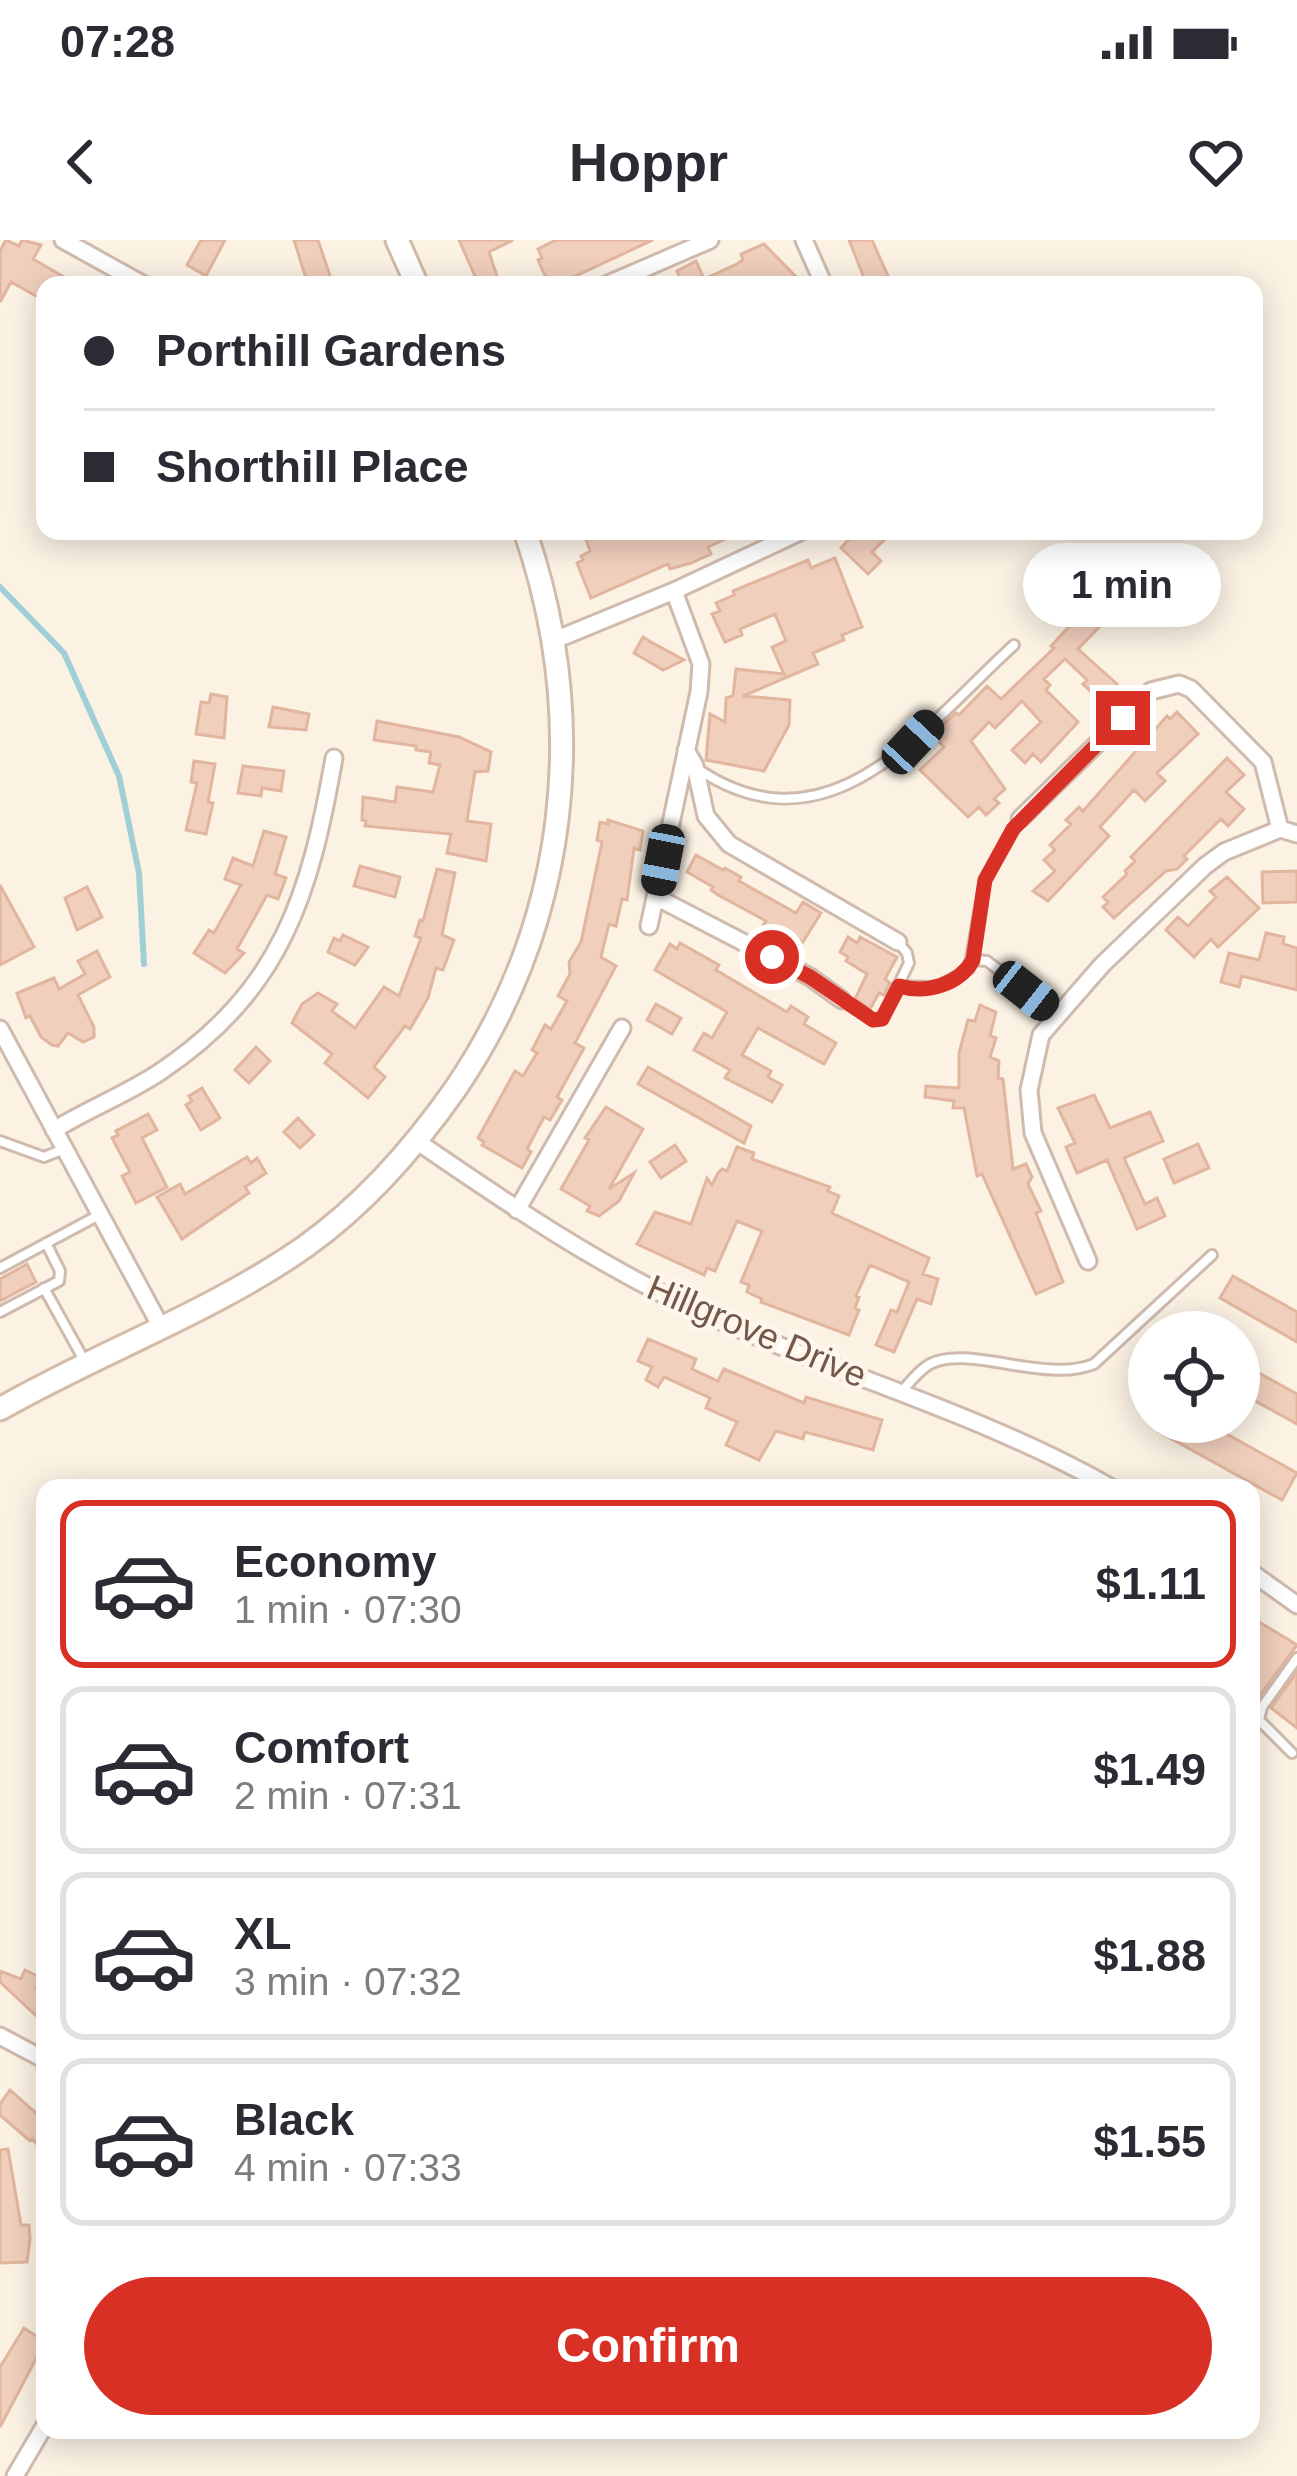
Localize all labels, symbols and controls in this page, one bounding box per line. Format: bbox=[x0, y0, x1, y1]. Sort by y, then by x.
text: 07:28 bbox=[60, 16, 175, 67]
icon: back bbox=[48, 129, 114, 195]
icon: heart bbox=[1183, 129, 1249, 195]
text: Hoppr bbox=[569, 132, 728, 192]
text: Porthill Gardens bbox=[156, 325, 506, 376]
text: Shorthill Place bbox=[156, 441, 469, 492]
callout: 1 min bbox=[1024, 544, 1222, 628]
text: 1 min bbox=[1071, 563, 1173, 606]
route end bbox=[1096, 691, 1150, 745]
car bbox=[875, 703, 951, 781]
car bbox=[638, 821, 688, 899]
route start bbox=[745, 930, 799, 984]
car bbox=[987, 955, 1065, 1027]
street label: Hillgrove Drive bbox=[641, 1266, 873, 1396]
map controls bbox=[1128, 1311, 1260, 1443]
button: locate bbox=[1128, 1311, 1260, 1443]
icon: car bbox=[90, 1530, 198, 1638]
text: Economy bbox=[234, 1536, 437, 1587]
text: $1.11 bbox=[1096, 1558, 1206, 1609]
text: 1 min · 07:30 bbox=[234, 1588, 462, 1631]
icon: car bbox=[90, 1716, 198, 1824]
text: Comfort bbox=[234, 1722, 409, 1773]
text: $1.49 bbox=[1093, 1744, 1206, 1795]
text: 2 min · 07:31 bbox=[234, 1774, 462, 1817]
icon: car bbox=[90, 1902, 198, 2010]
text: XL bbox=[234, 1908, 292, 1959]
text: $1.88 bbox=[1093, 1930, 1206, 1981]
text: 3 min · 07:32 bbox=[234, 1960, 462, 2003]
icon: car bbox=[90, 2088, 198, 2196]
text: Black bbox=[234, 2094, 354, 2145]
text: $1.55 bbox=[1093, 2116, 1206, 2167]
text: 4 min · 07:33 bbox=[234, 2146, 462, 2189]
button: Confirm bbox=[84, 2277, 1212, 2415]

